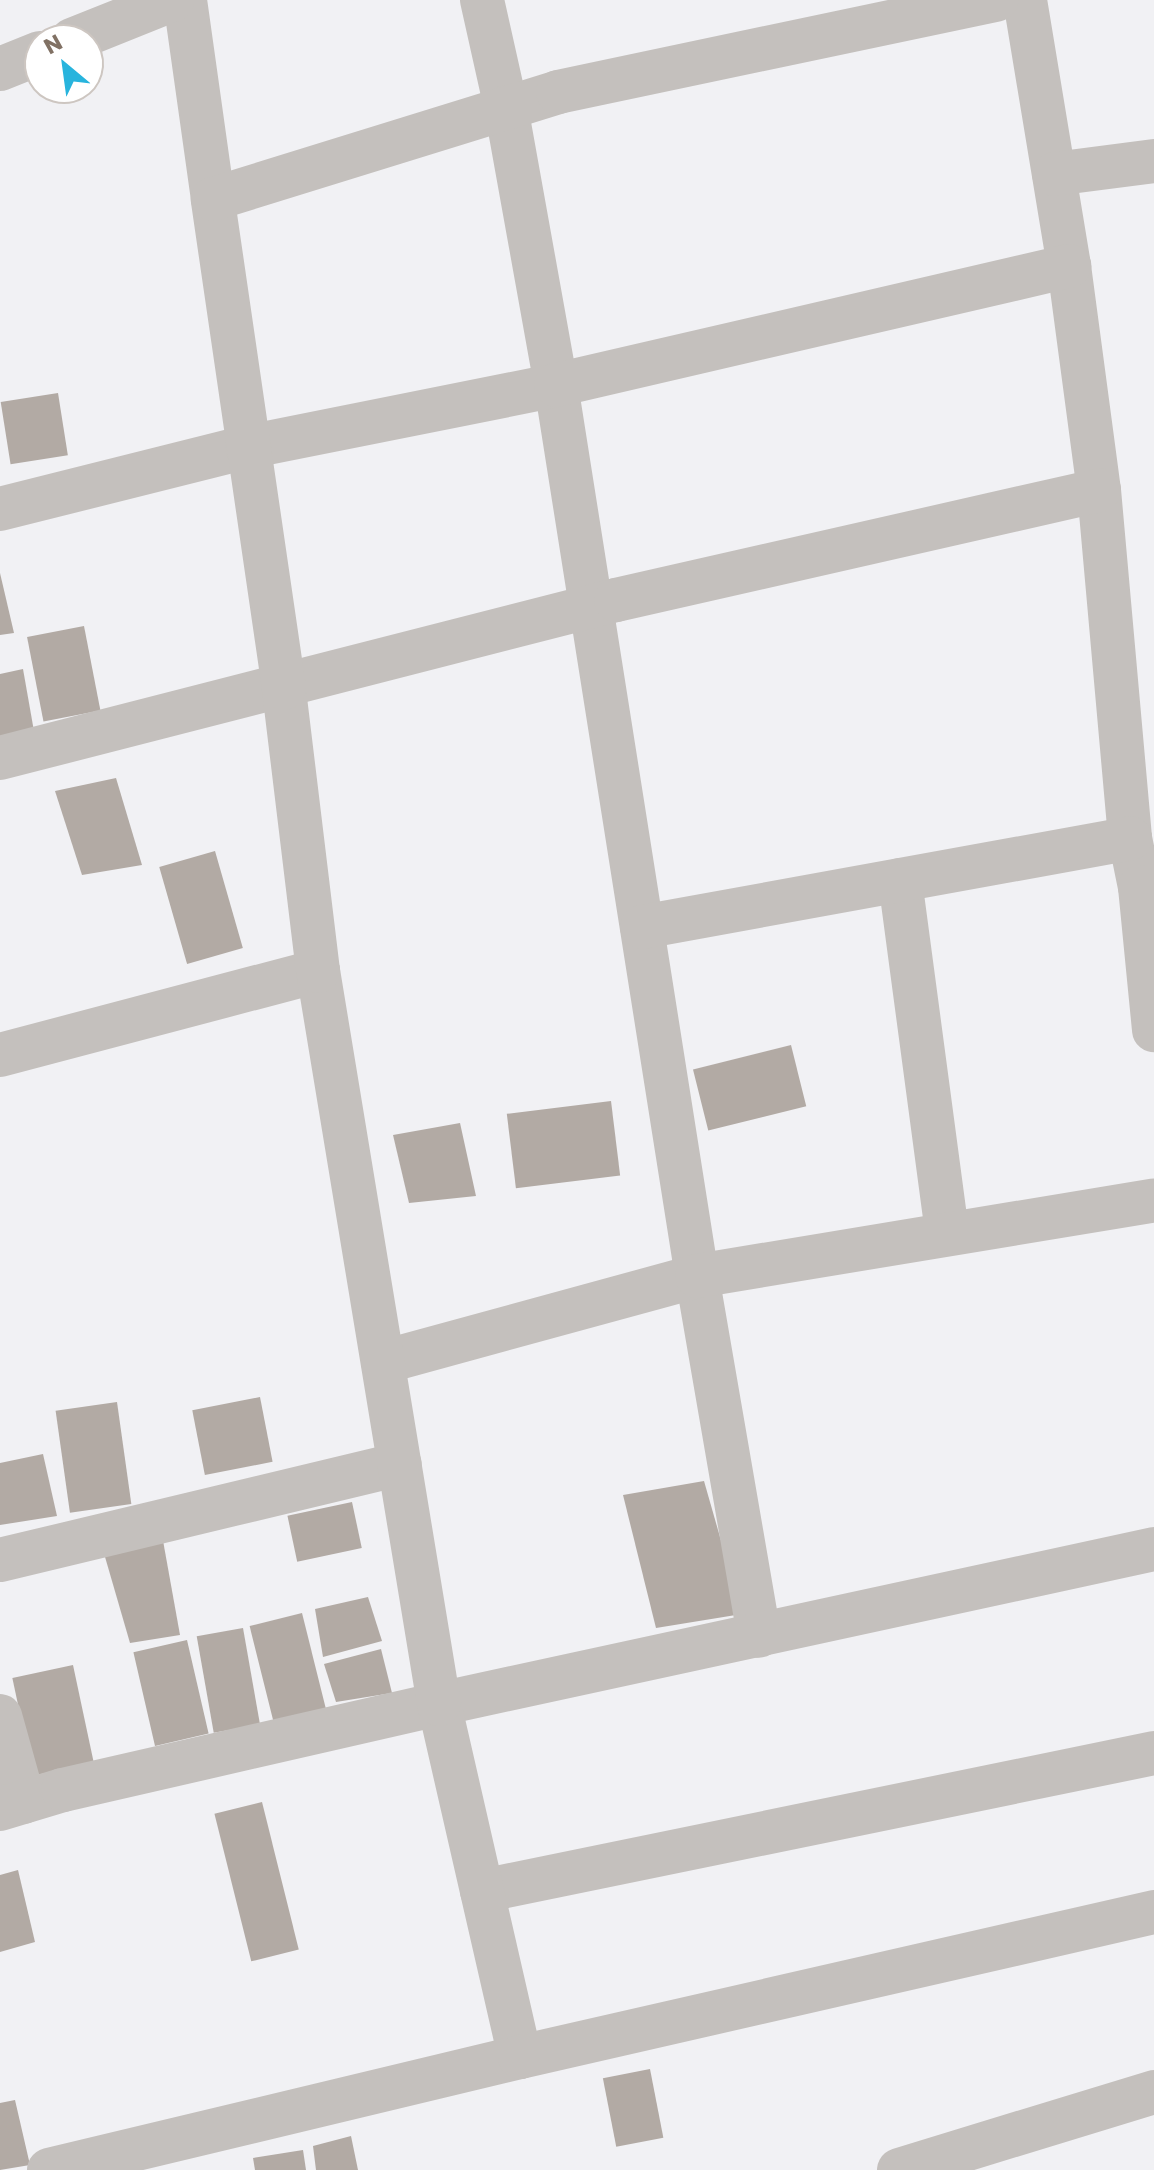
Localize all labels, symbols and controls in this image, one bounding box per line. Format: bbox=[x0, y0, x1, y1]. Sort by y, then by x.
north arrow bbox=[24, 24, 104, 104]
text: N bbox=[38, 27, 68, 62]

